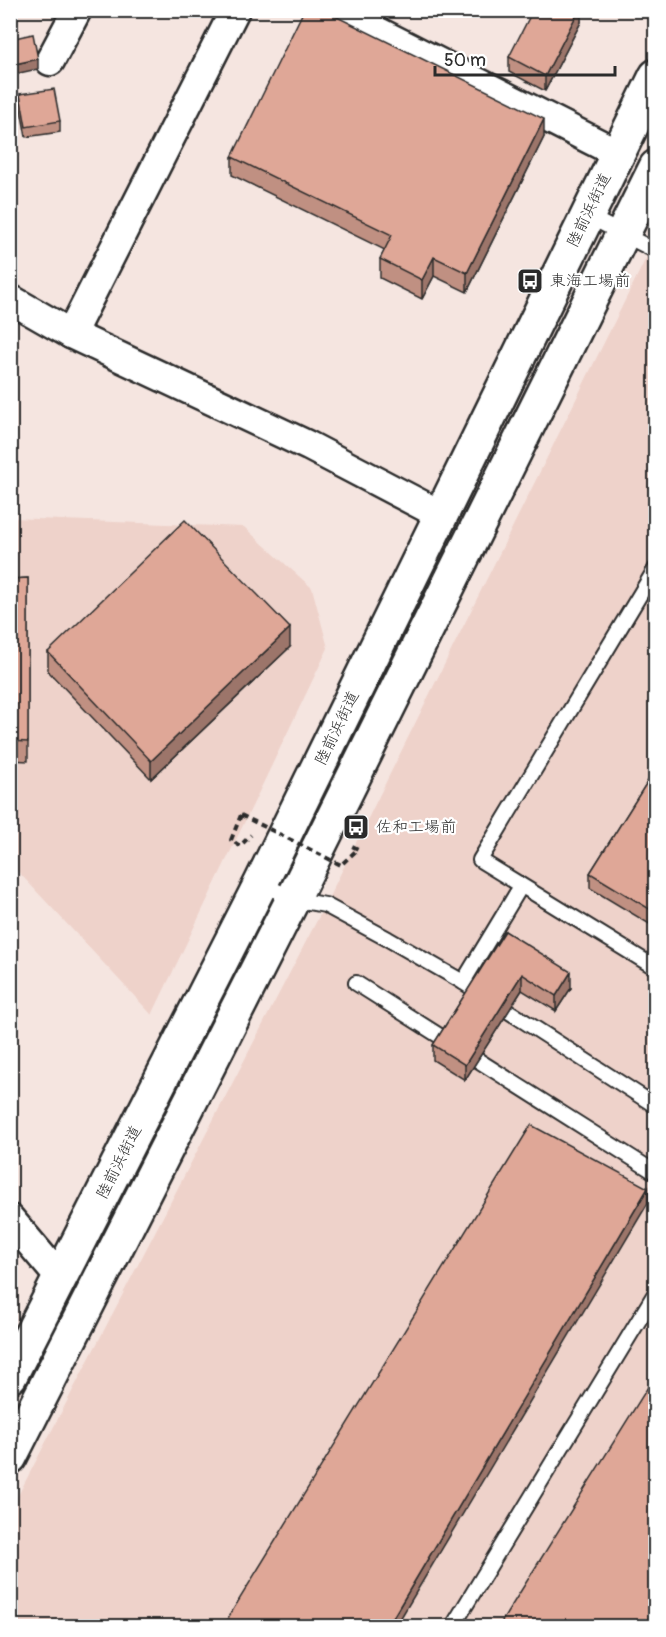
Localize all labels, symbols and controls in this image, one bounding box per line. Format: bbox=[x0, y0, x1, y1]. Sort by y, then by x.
scale bar bbox=[435, 39, 615, 77]
text: 50 m bbox=[444, 49, 486, 72]
street label: 陸前浜街道 bbox=[562, 170, 616, 250]
bus stop icon: 東海工場前 bbox=[515, 266, 545, 296]
place label: 東海工場前 bbox=[550, 271, 630, 291]
street label: 陸前浜街道 bbox=[310, 688, 364, 768]
bus stop icon: 佐和工場前 bbox=[341, 812, 371, 842]
place label: 佐和工場前 bbox=[376, 817, 456, 837]
street label: 陸前浜街道 bbox=[92, 1122, 146, 1202]

